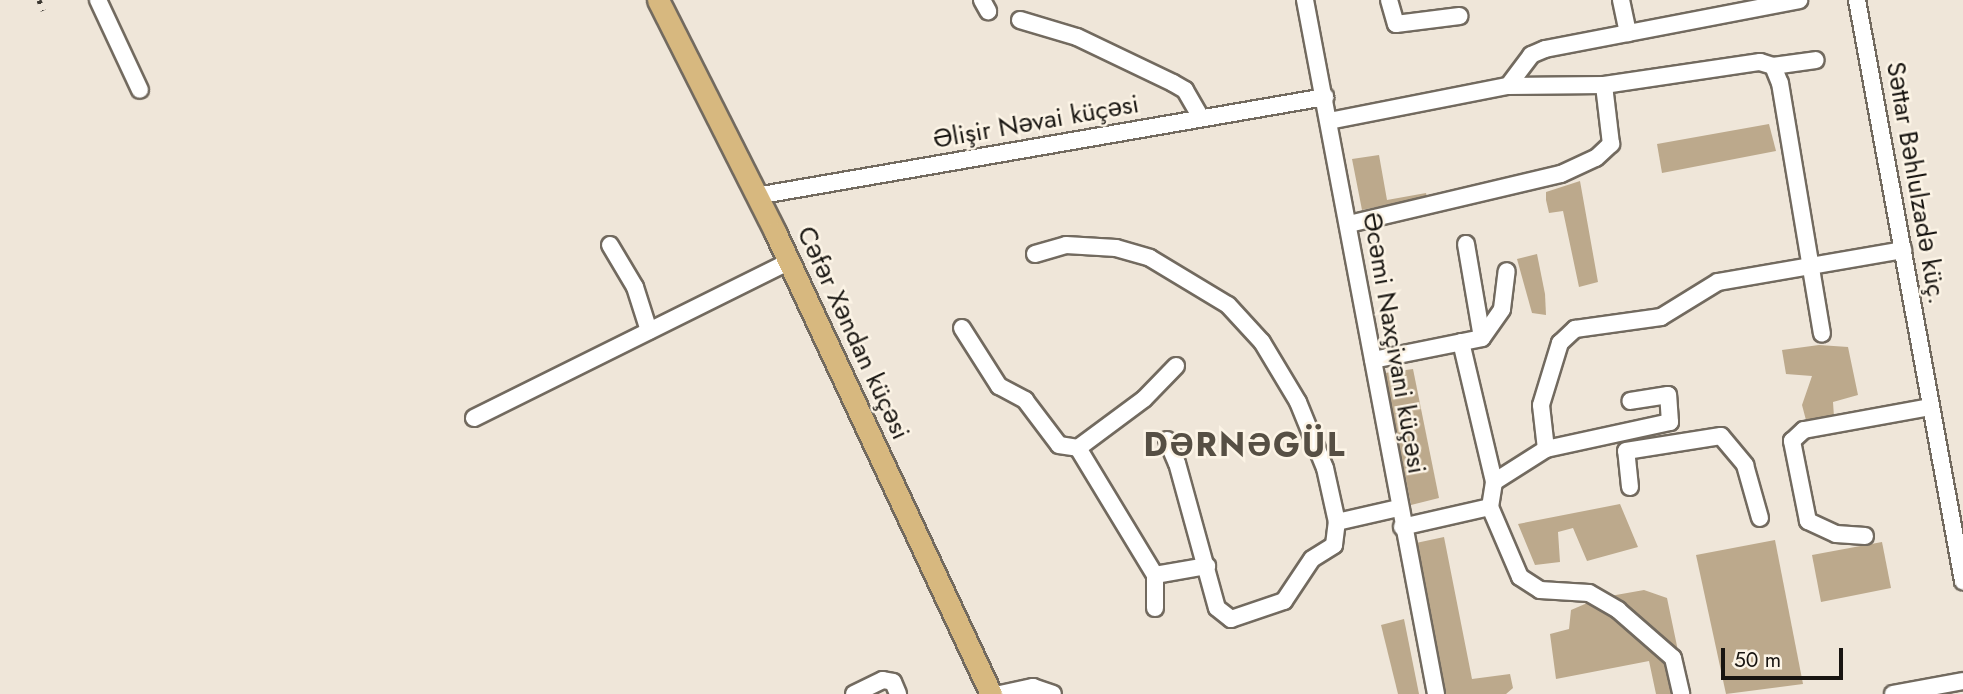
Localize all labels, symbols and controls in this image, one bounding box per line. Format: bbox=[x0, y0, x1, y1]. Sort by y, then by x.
street label: Səttar Bəhlulzadə küç. bbox=[1879, 59, 1953, 307]
street label: Əlişir Nəvai küçəsi bbox=[931, 89, 1141, 155]
street label: Əcəmi Naxçivani küçəsi bbox=[1356, 210, 1432, 476]
street label: Cəfər Xəndan küçəsi bbox=[790, 222, 916, 444]
district label: DƏRNƏGÜL bbox=[1144, 425, 1346, 465]
scale bar bbox=[1725, 634, 1848, 678]
text: 50 m bbox=[1734, 645, 1781, 675]

